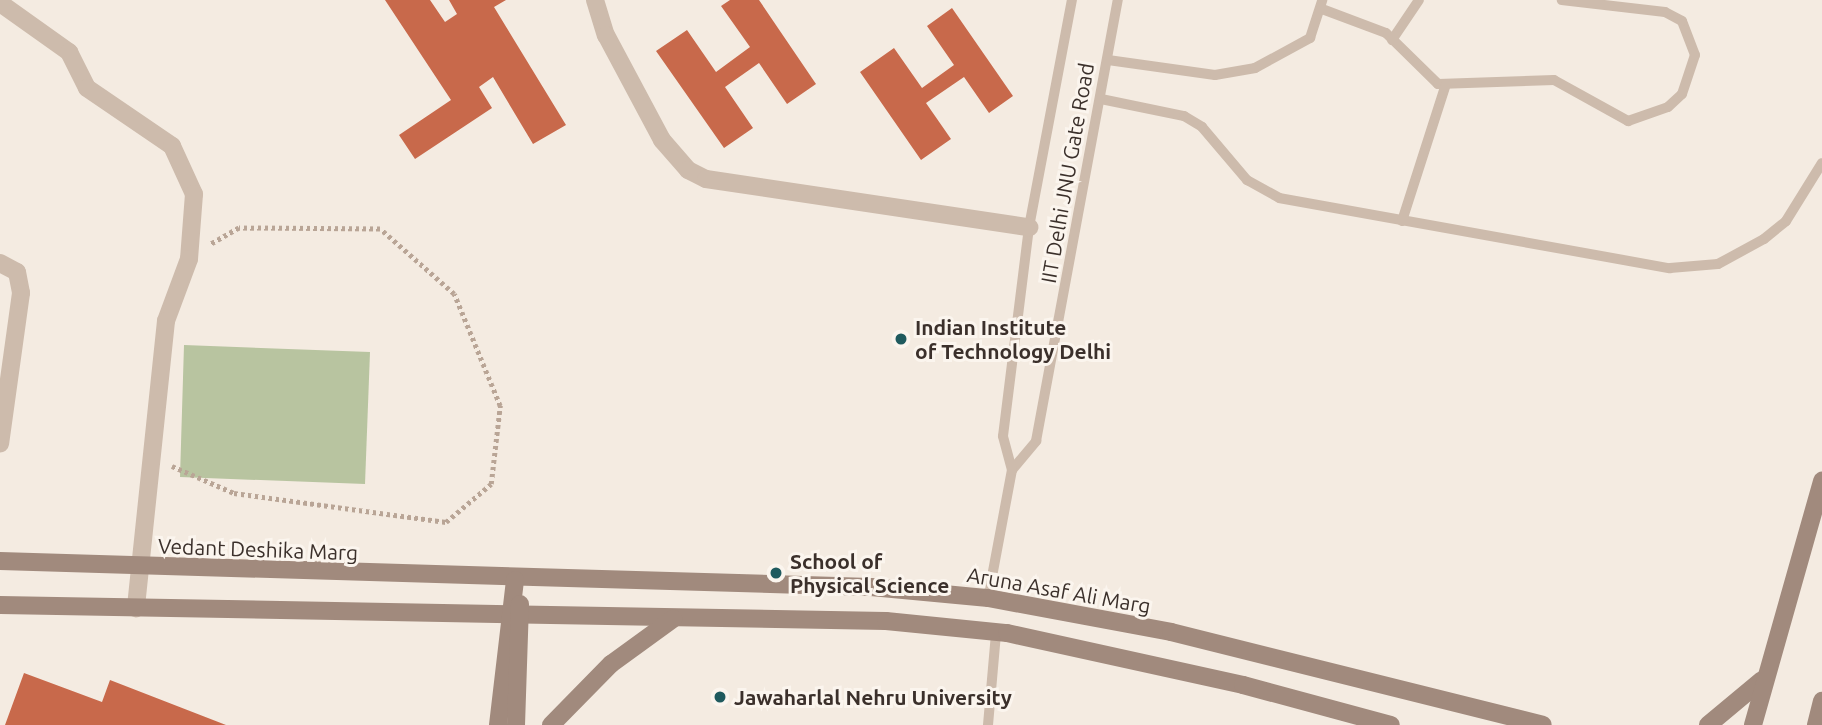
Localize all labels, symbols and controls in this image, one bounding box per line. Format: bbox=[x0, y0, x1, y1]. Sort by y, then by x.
street label: IIT Delhi JNU Gate Road bbox=[1035, 61, 1099, 285]
place label: Indian Institute of Technology Delhi bbox=[915, 314, 1111, 364]
marker: Indian Institute of Technology Delhi bbox=[893, 331, 909, 347]
street label: Vedant Deshika Marg bbox=[158, 533, 358, 565]
place label: School of Physical Science bbox=[790, 548, 949, 598]
street label: Aruna Asaf Ali Marg bbox=[965, 561, 1153, 619]
marker: School of Physical Science bbox=[768, 565, 784, 581]
place label: Jawaharlal Nehru University bbox=[734, 684, 1012, 710]
marker: Jawaharlal Nehru University bbox=[712, 689, 728, 705]

